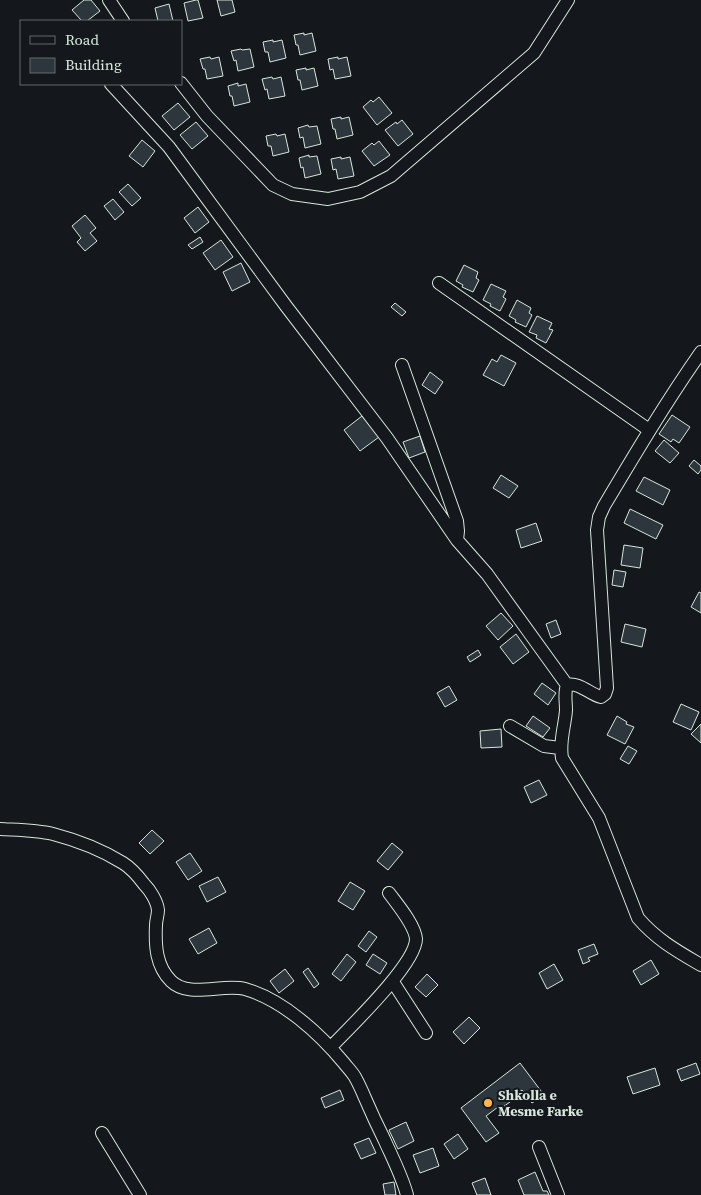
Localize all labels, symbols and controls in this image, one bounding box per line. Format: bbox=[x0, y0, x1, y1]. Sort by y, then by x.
legend bbox=[20, 20, 182, 85]
text: Road bbox=[65, 29, 99, 50]
text: Building bbox=[65, 54, 122, 75]
place label: Shkolla e Mesme Farke bbox=[498, 1085, 583, 1121]
marker: Shkolla e Mesme Farke bbox=[482, 1097, 494, 1109]

